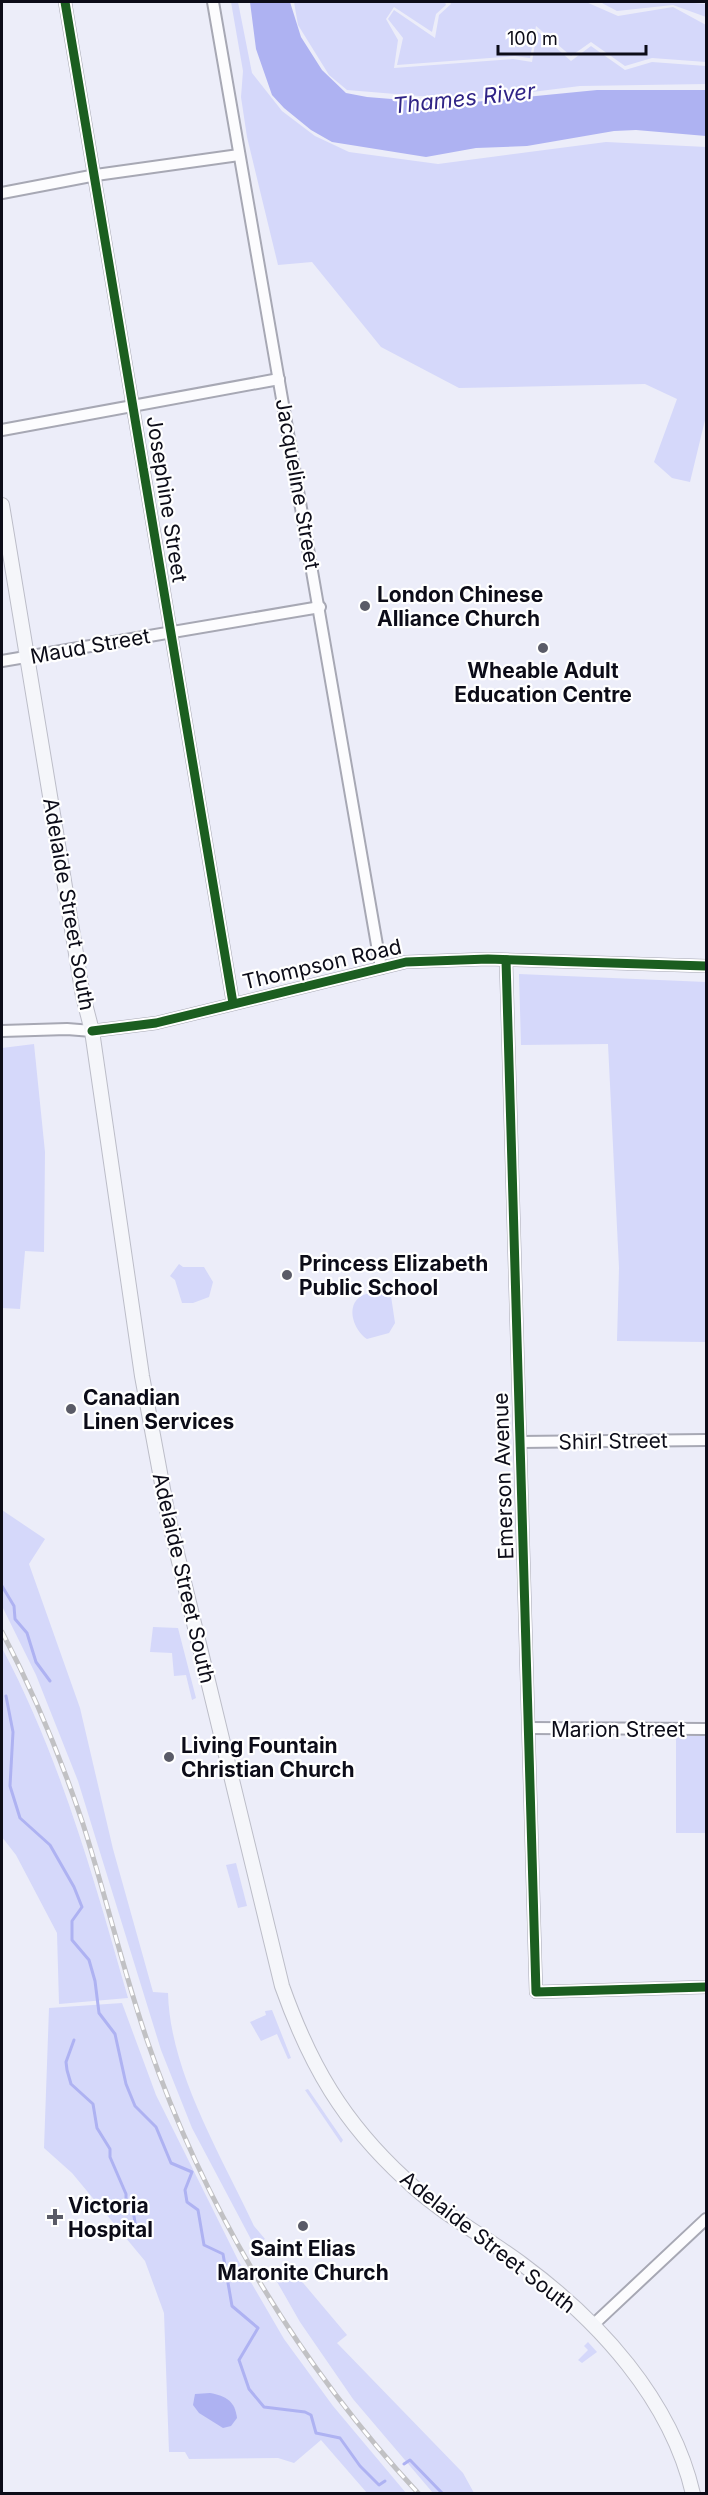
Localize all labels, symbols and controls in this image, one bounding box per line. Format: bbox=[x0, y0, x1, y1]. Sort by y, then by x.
scale bar bbox=[498, 18, 646, 56]
text: 100 m bbox=[507, 28, 558, 49]
water label: Thames River bbox=[392, 78, 537, 118]
street label: Jacqueline Street bbox=[271, 397, 325, 572]
street label: Josephine Street bbox=[142, 414, 193, 584]
place label: London Chinese Alliance Church bbox=[377, 582, 543, 631]
marker: London Chinese Alliance Church bbox=[358, 599, 372, 613]
street label: Maud Street bbox=[28, 623, 152, 669]
marker: Wheable Adult Education Centre bbox=[536, 641, 550, 655]
place label: Wheable Adult Education Centre bbox=[454, 658, 632, 707]
street label: Adelaide Street South bbox=[38, 796, 100, 1012]
street label: Thompson Road bbox=[240, 934, 404, 994]
place label: Princess Elizabeth Public School bbox=[299, 1251, 488, 1300]
marker: Princess Elizabeth Public School bbox=[280, 1268, 294, 1282]
place label: Canadian Linen Services bbox=[83, 1385, 234, 1434]
street label: Emerson Avenue bbox=[488, 1392, 518, 1560]
marker: Canadian Linen Services bbox=[64, 1402, 78, 1416]
street label: Shirl Street bbox=[558, 1428, 668, 1454]
street label: Adelaide Street South bbox=[148, 1470, 220, 1686]
street label: Marion Street bbox=[551, 1717, 685, 1742]
place label: Living Fountain Christian Church bbox=[181, 1733, 355, 1782]
marker: Living Fountain Christian Church bbox=[162, 1750, 176, 1764]
street label: Adelaide Street South bbox=[395, 2166, 581, 2318]
place label: Victoria Hospital bbox=[68, 2193, 153, 2242]
marker: Victoria Hospital bbox=[46, 2208, 64, 2226]
marker: Saint Elias Maronite Church bbox=[296, 2219, 310, 2233]
place label: Saint Elias Maronite Church bbox=[217, 2236, 389, 2285]

